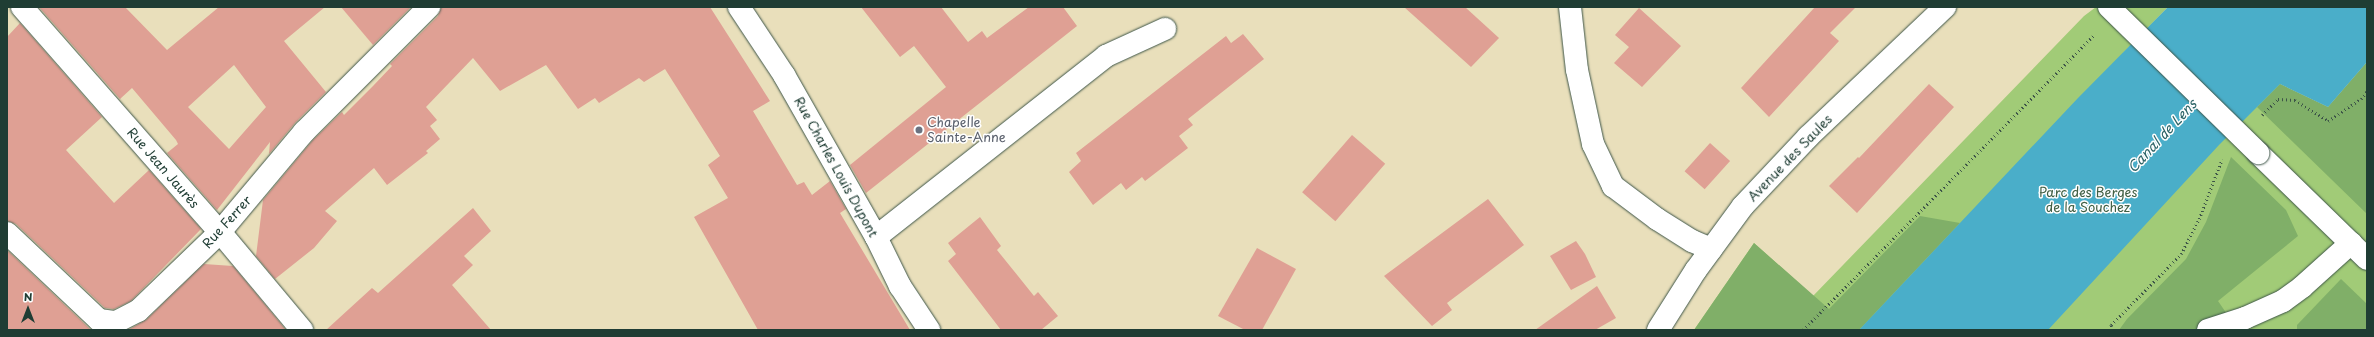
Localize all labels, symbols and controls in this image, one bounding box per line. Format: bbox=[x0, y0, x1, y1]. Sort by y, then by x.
street label: Rue Charles Louis Dupont bbox=[790, 92, 882, 242]
water label: Canal de Lens bbox=[2124, 96, 2200, 176]
street label: Avenue des Saules bbox=[1745, 112, 1835, 204]
place label: Chapelle Sainte-Anne bbox=[927, 115, 1006, 146]
street label: Rue Jean Jaurès bbox=[123, 124, 203, 212]
marker: Chapelle Sainte-Anne bbox=[914, 125, 924, 135]
park label: Parc des Berges de la Souchez bbox=[2039, 185, 2137, 216]
street label: Rue Ferrer bbox=[199, 192, 255, 252]
text: N bbox=[24, 288, 32, 305]
north arrow bbox=[8, 289, 48, 329]

